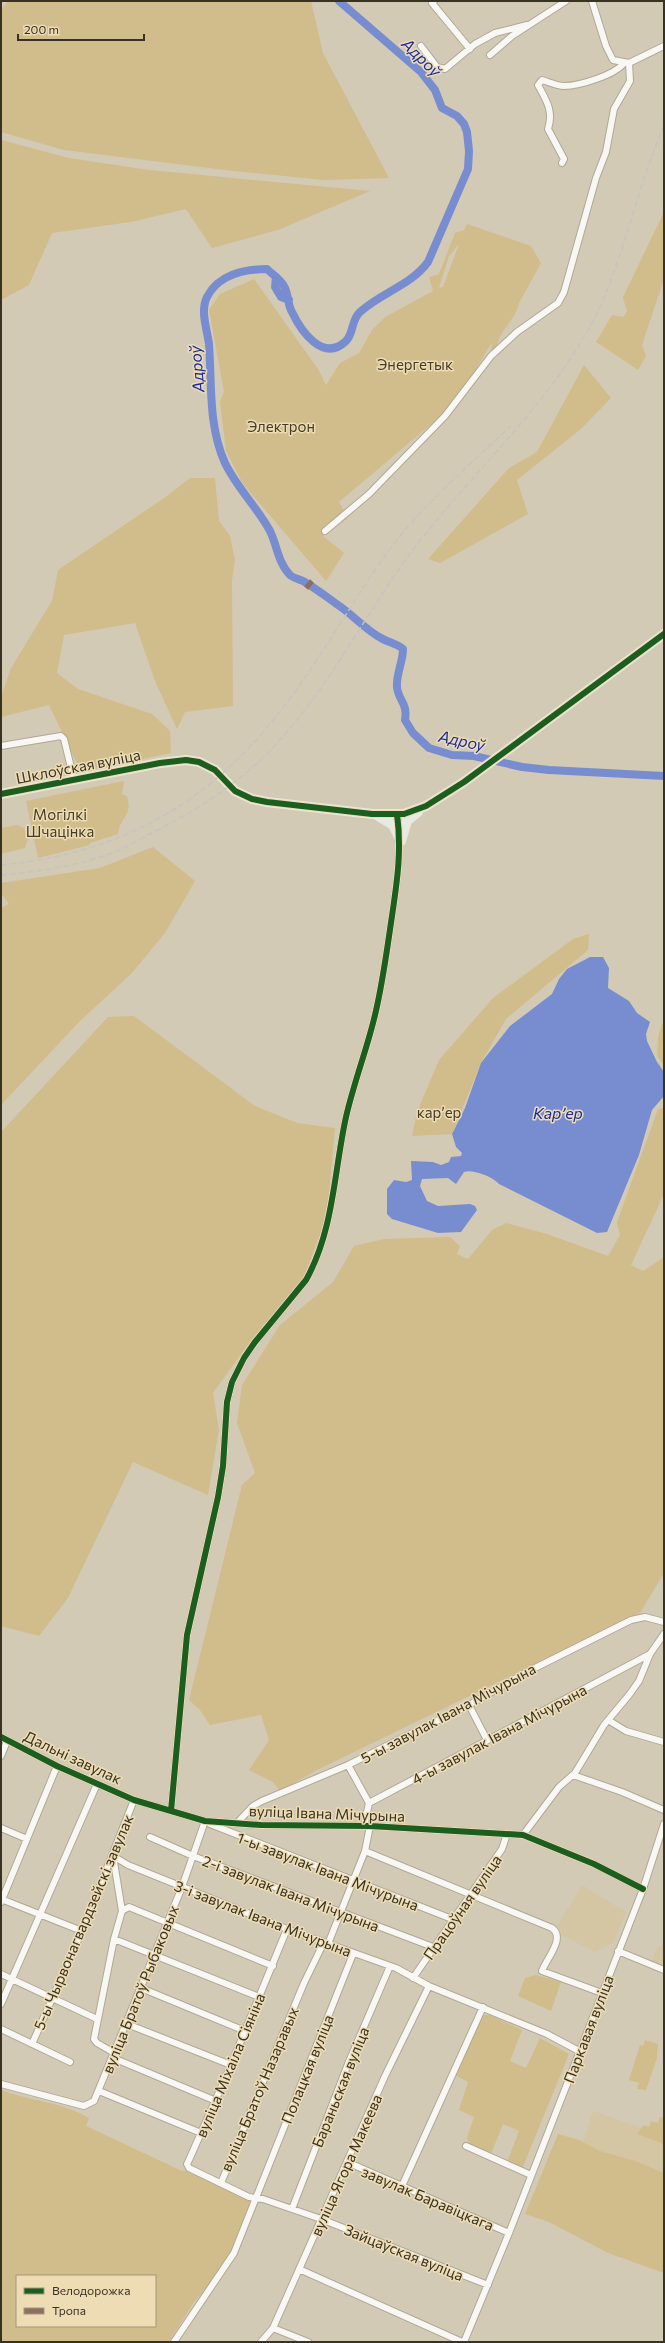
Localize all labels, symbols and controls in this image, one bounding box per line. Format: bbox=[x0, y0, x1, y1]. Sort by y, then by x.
scale bar bbox=[18, 16, 144, 42]
text: 200 m bbox=[24, 22, 59, 36]
water label: Адроў bbox=[398, 33, 446, 81]
water label: Адроў bbox=[184, 344, 208, 394]
park label: Энергетык bbox=[377, 355, 453, 373]
park label: Электрон bbox=[247, 417, 315, 435]
water label: Адроў bbox=[436, 726, 488, 754]
street label: Шклоўская вуліца bbox=[14, 745, 142, 787]
park label: Могілкі Шчацінка bbox=[26, 805, 94, 840]
park label: карʼер bbox=[417, 1103, 461, 1121]
water label: Карʼер bbox=[533, 1103, 583, 1122]
street label: 5-ы завулак Івана Мічурына bbox=[358, 1659, 538, 1767]
street label: 4-ы завулак Івана Мічурына bbox=[408, 1680, 590, 1788]
street label: Дальні завулак bbox=[21, 1726, 125, 1788]
street label: вуліца Івана Мічурына bbox=[249, 1801, 405, 1825]
street label: 5-ы Чырвонагвардзейскі завулак bbox=[29, 1812, 137, 2032]
street label: 1-ы завулак Івана Мічурына bbox=[235, 1828, 421, 1914]
street label: 2-і завулак Івана Мічурына bbox=[200, 1851, 382, 1935]
street label: Працоўная вуліца bbox=[419, 1851, 505, 1963]
street label: 3-і завулак Івана Мічурына bbox=[172, 1876, 354, 1960]
street label: вуліца Братоў Рыбаковых bbox=[98, 1902, 182, 2076]
street label: Паркавая вуліца bbox=[559, 1972, 617, 2086]
street label: вуліца Міхаіла Сіяніна bbox=[191, 1990, 269, 2140]
street label: вуліца Братоў Назаравых bbox=[216, 2004, 302, 2174]
street label: Полацкая вуліца bbox=[277, 2012, 337, 2126]
street label: Бараньская вуліца bbox=[308, 2024, 372, 2150]
street label: вуліца Ягора Макеева bbox=[307, 2091, 385, 2239]
street label: завулак Баравіцкага bbox=[359, 2162, 497, 2234]
street label: Зайцаўская вуліца bbox=[342, 2220, 466, 2284]
legend bbox=[16, 2275, 156, 2327]
text: Велодорожка bbox=[52, 2283, 130, 2297]
text: Тропа bbox=[52, 2303, 86, 2317]

